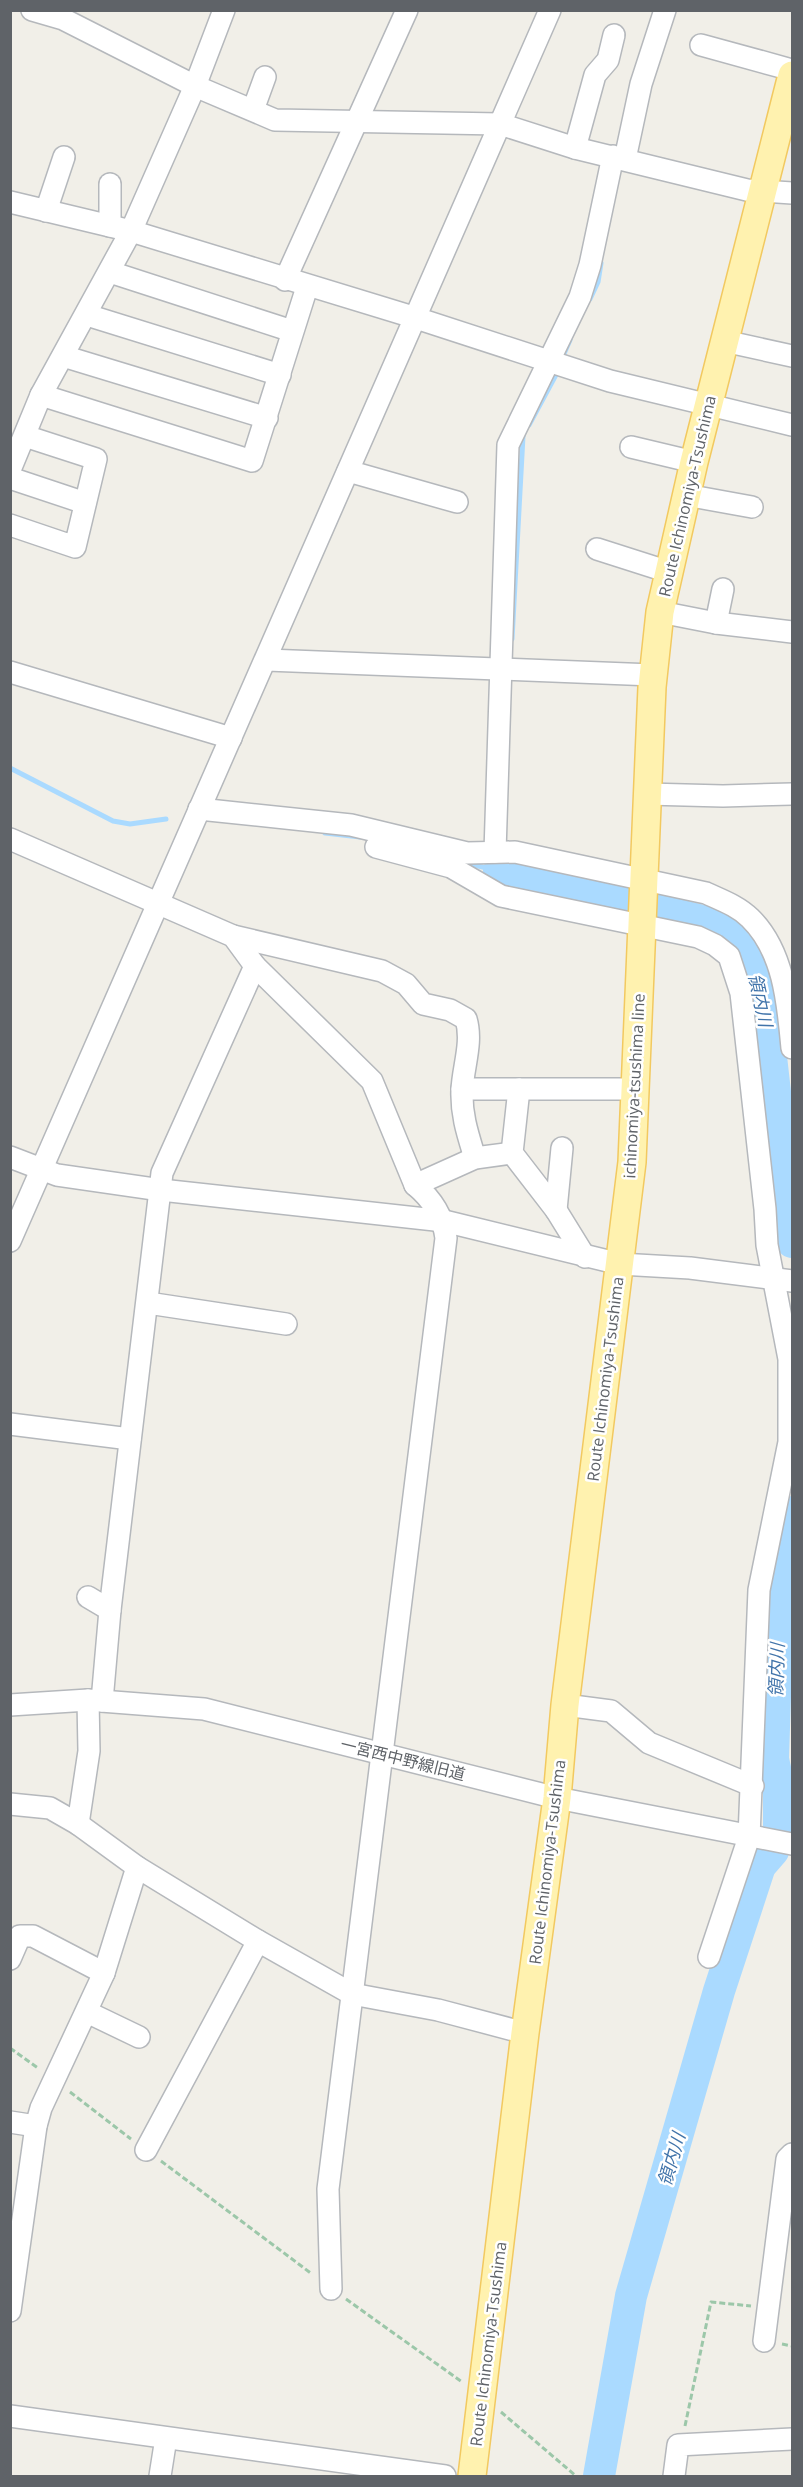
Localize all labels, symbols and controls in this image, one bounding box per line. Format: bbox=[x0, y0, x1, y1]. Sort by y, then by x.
street label: Route Ichinomiya-Tsushima bbox=[653, 393, 721, 599]
water label: 領内川 bbox=[744, 971, 779, 1031]
street label: ichinomiya-tsushima line bbox=[618, 993, 650, 1179]
street label: Route Ichinomiya-Tsushima bbox=[582, 1275, 628, 1483]
water label: 領内川 bbox=[763, 1641, 789, 1697]
street label: 一宮西中野線旧道 bbox=[338, 1733, 468, 1785]
street label: Route Ichinomiya-Tsushima bbox=[524, 1758, 570, 1966]
water label: 領内川 bbox=[652, 2128, 691, 2188]
street label: Route Ichinomiya-Tsushima bbox=[465, 2240, 511, 2448]

